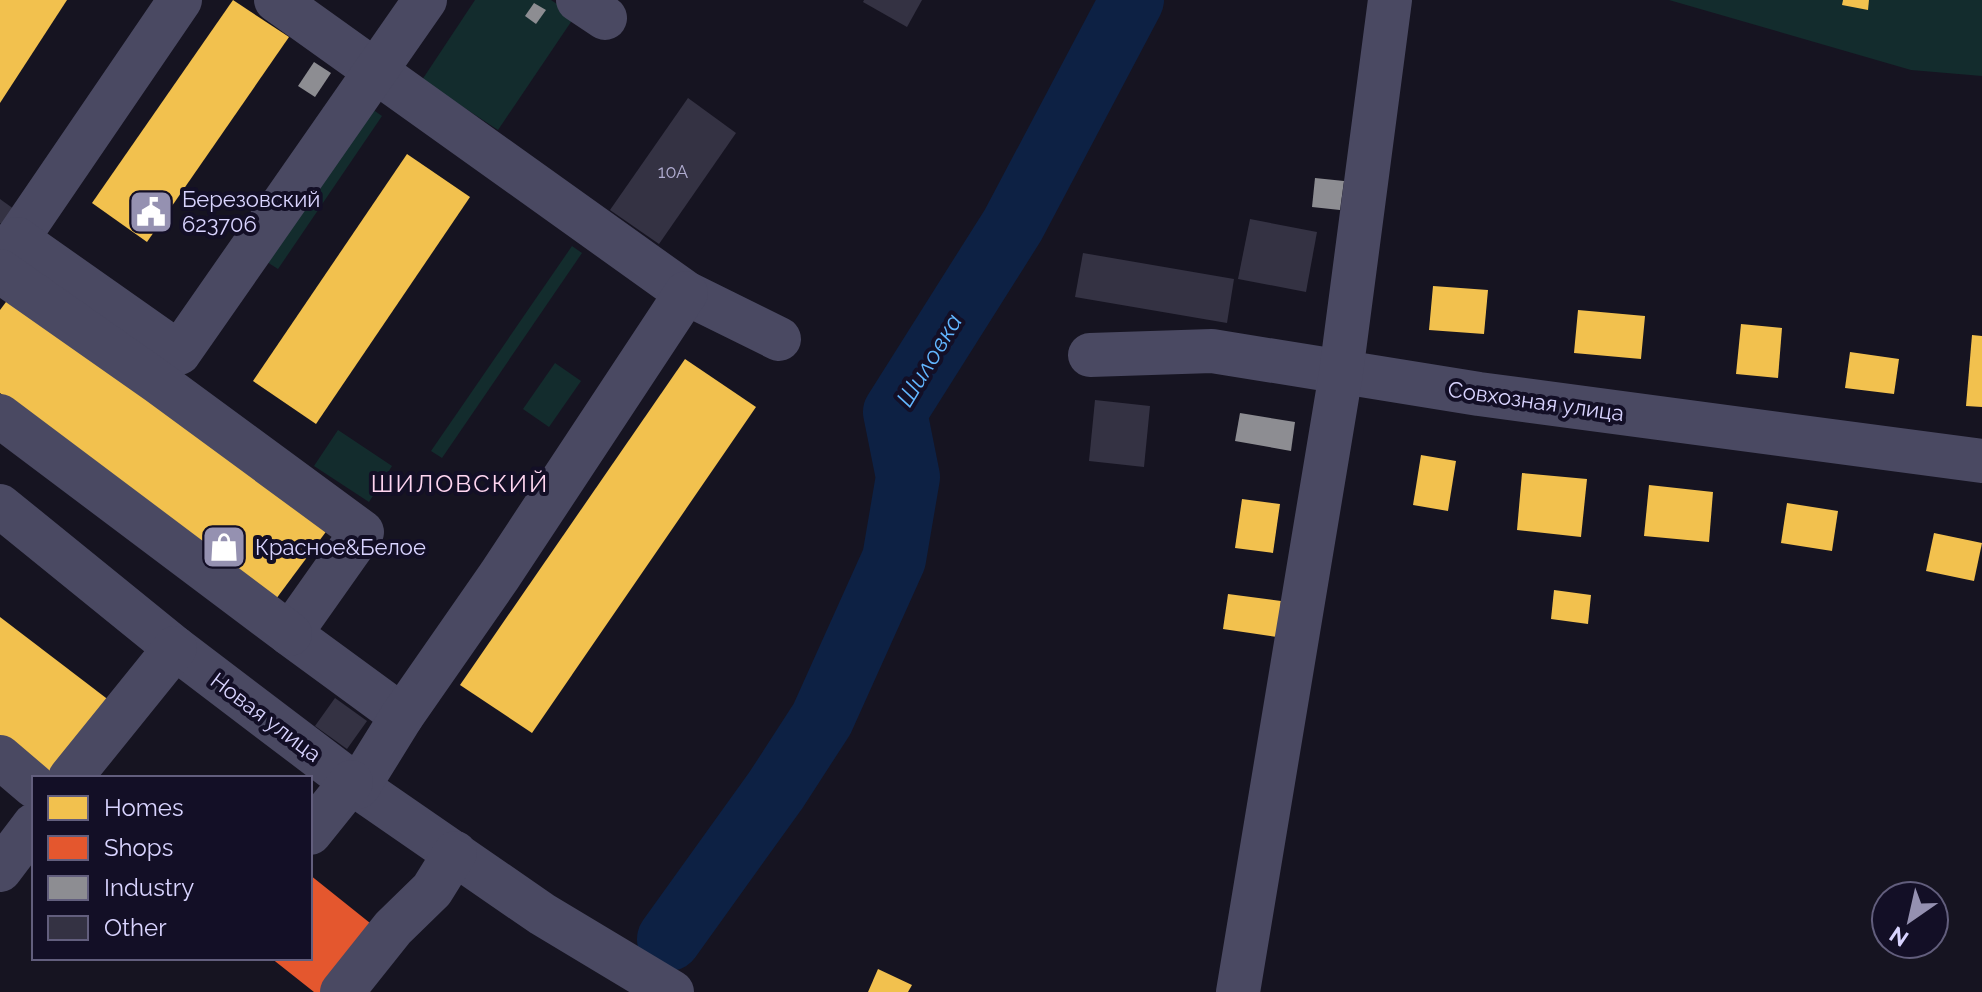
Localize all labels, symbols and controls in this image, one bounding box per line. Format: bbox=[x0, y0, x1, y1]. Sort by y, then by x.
house number: 10А bbox=[658, 161, 688, 182]
place label: Березовский 623706 bbox=[182, 186, 320, 237]
public building icon: Березовский 623706 bbox=[127, 188, 175, 236]
water label: Шиловка bbox=[890, 308, 968, 412]
street label: Совхозная улица bbox=[1446, 376, 1626, 426]
district label: ШИЛОВСКИЙ bbox=[371, 469, 549, 498]
shop icon: Красное&Белое bbox=[200, 523, 248, 571]
place label: Красное&Белое bbox=[255, 534, 426, 560]
street label: Новая улица bbox=[206, 667, 326, 767]
legend bbox=[32, 776, 312, 960]
text: Homes bbox=[104, 793, 184, 822]
text: Shops bbox=[104, 833, 173, 862]
text: Industry bbox=[104, 873, 194, 902]
north arrow bbox=[1870, 880, 1950, 960]
text: Other bbox=[104, 913, 167, 942]
text: N bbox=[1885, 921, 1913, 952]

